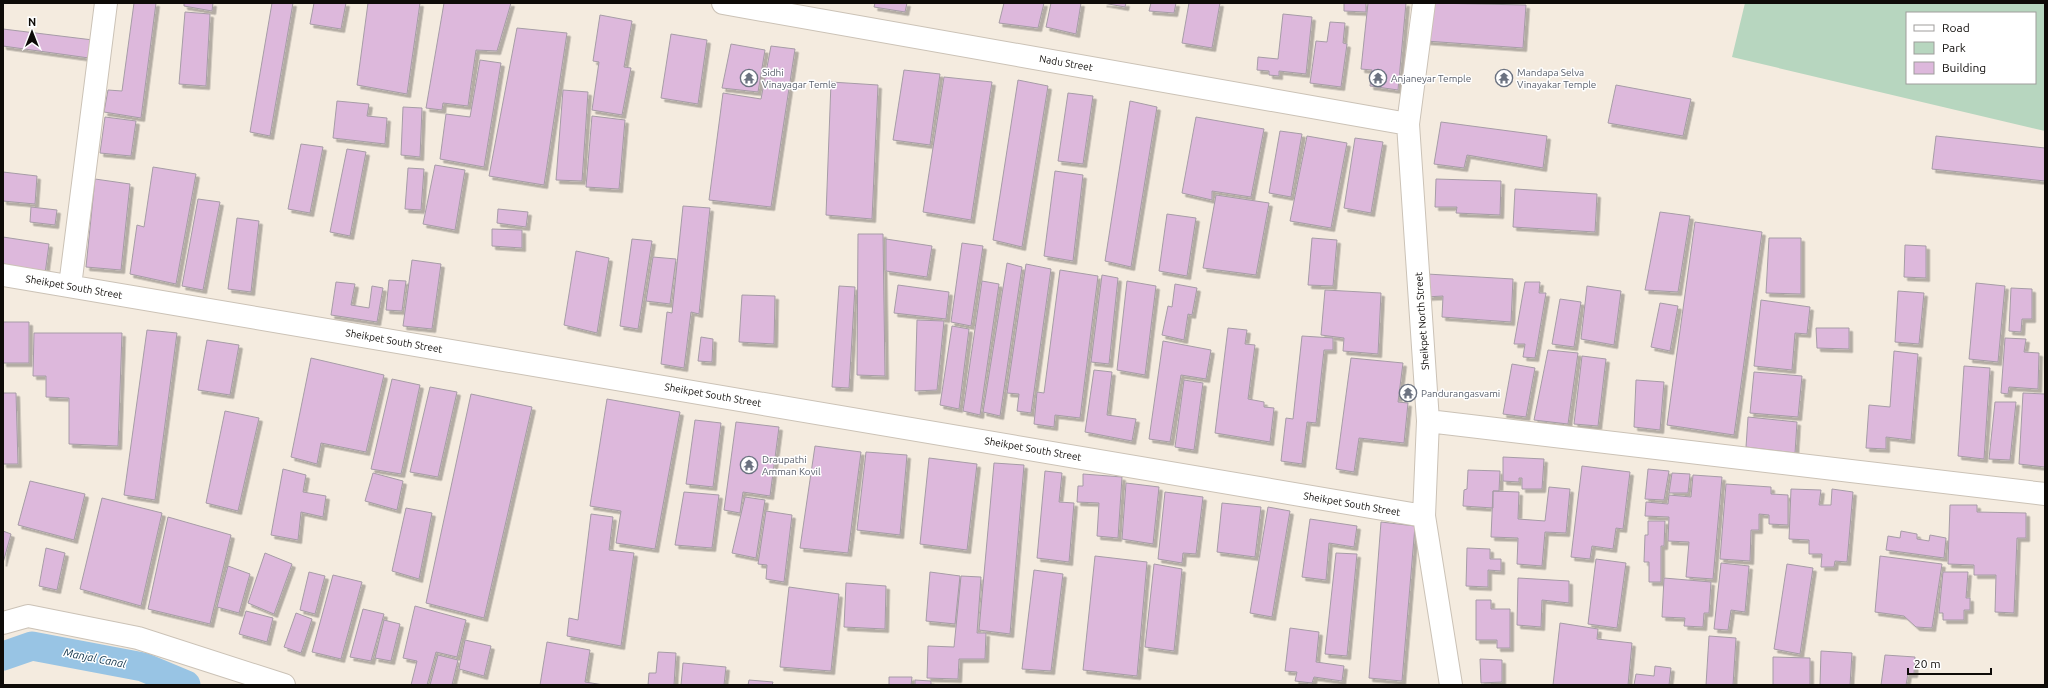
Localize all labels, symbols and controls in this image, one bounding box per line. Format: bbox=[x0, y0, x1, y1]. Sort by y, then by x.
north arrow bbox=[12, 12, 52, 52]
legend bbox=[1906, 12, 2036, 84]
text: N bbox=[28, 16, 36, 28]
text: Road bbox=[1942, 21, 1970, 34]
text: Park bbox=[1942, 41, 1966, 54]
street label: Nadu Street bbox=[1038, 53, 1094, 73]
text: Building bbox=[1942, 61, 1986, 74]
place label: Sidhi Vinayagar Temle bbox=[762, 67, 836, 90]
place label: Mandapa Selva Vinayakar Temple bbox=[1517, 67, 1596, 90]
temple icon: Sidhi Vinayagar Temle bbox=[739, 68, 759, 88]
temple icon: Anjaneyar Temple bbox=[1368, 68, 1388, 88]
temple icon: Mandapa Selva Vinayakar Temple bbox=[1494, 68, 1514, 88]
place label: Anjaneyar Temple bbox=[1391, 73, 1471, 84]
street label: Sheikpet North Street bbox=[1413, 272, 1431, 370]
street label: Sheikpet South Street bbox=[25, 273, 123, 301]
street label: Sheikpet South Street bbox=[345, 327, 443, 355]
street label: Sheikpet South Street bbox=[664, 381, 762, 409]
temple icon: Pandurangasvami bbox=[1398, 383, 1418, 403]
place label: Pandurangasvami bbox=[1421, 388, 1500, 399]
street label: Sheikpet South Street bbox=[984, 435, 1082, 463]
place label: Draupathi Amman Kovil bbox=[762, 454, 821, 477]
temple icon: Draupathi Amman Kovil bbox=[739, 455, 759, 475]
street label: Sheikpet South Street bbox=[1303, 490, 1401, 518]
water label: Manjal Canal bbox=[63, 646, 127, 670]
scale bar bbox=[1908, 650, 1991, 676]
text: 20 m bbox=[1914, 657, 1941, 670]

